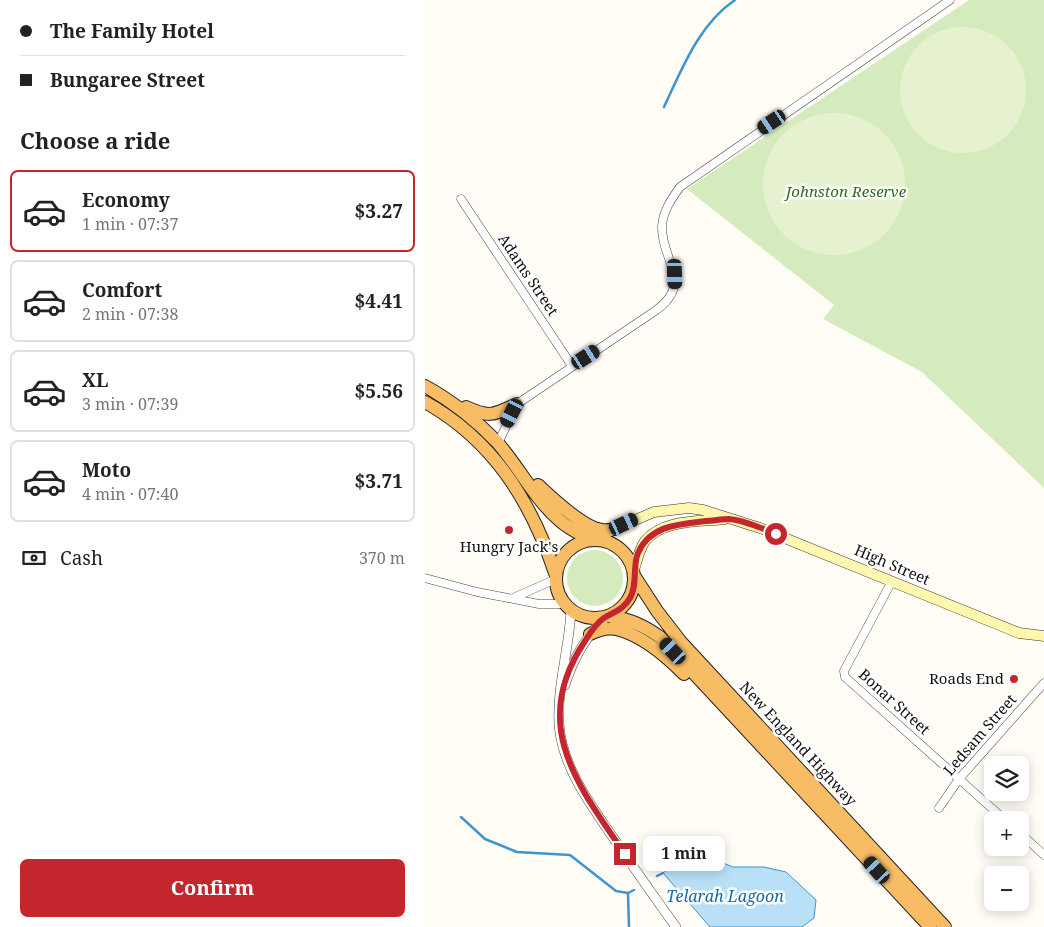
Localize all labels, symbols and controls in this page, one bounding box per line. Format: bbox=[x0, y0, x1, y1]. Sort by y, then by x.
text: The Family Hotel bbox=[50, 18, 214, 44]
text: Bungaree Street bbox=[50, 67, 205, 93]
car bbox=[755, 107, 788, 137]
text: Choose a ride bbox=[20, 125, 170, 155]
park label: Johnston Reserve bbox=[783, 181, 907, 201]
text: Economy bbox=[82, 187, 170, 213]
icon: car bbox=[22, 189, 67, 234]
text: $3.27 bbox=[354, 198, 403, 224]
text: 1 min · 07:37 bbox=[82, 213, 178, 235]
street label: Adams Street bbox=[494, 230, 564, 319]
car bbox=[666, 259, 683, 289]
text: Comfort bbox=[82, 277, 162, 303]
icon: car bbox=[22, 279, 67, 324]
text: $4.41 bbox=[354, 288, 403, 314]
text: 2 min · 07:38 bbox=[82, 303, 178, 325]
car bbox=[569, 343, 602, 371]
text: XL bbox=[82, 367, 108, 393]
icon: car bbox=[22, 369, 67, 414]
text: $5.56 bbox=[354, 378, 403, 404]
text: 3 min · 07:39 bbox=[82, 393, 178, 415]
car bbox=[498, 396, 525, 430]
text: Moto bbox=[82, 457, 131, 483]
icon: car bbox=[22, 459, 67, 504]
text: $3.71 bbox=[354, 468, 403, 494]
text: 4 min · 07:40 bbox=[82, 483, 178, 505]
car bbox=[607, 511, 640, 537]
route start bbox=[765, 523, 787, 545]
marker: Hungry Jack's bbox=[503, 524, 515, 536]
place label: Hungry Jack's bbox=[460, 536, 559, 556]
street label: High Street bbox=[852, 539, 933, 589]
icon: cash bbox=[20, 544, 48, 572]
text: Cash bbox=[60, 545, 103, 571]
text: 370 m bbox=[359, 547, 405, 569]
car bbox=[657, 635, 688, 667]
street label: Bonar Street bbox=[855, 664, 935, 739]
place label: Roads End bbox=[929, 668, 1004, 688]
marker: Roads End bbox=[1008, 673, 1020, 685]
street label: New England Highway bbox=[736, 677, 862, 810]
street label: Ledsam Street bbox=[938, 689, 1020, 779]
map controls bbox=[984, 756, 1029, 911]
button: layers bbox=[984, 756, 1029, 801]
button: + bbox=[984, 811, 1029, 856]
callout: 1 min bbox=[643, 836, 725, 872]
text: 1 min bbox=[661, 842, 707, 864]
route end bbox=[614, 843, 636, 865]
car bbox=[861, 854, 892, 886]
button: Confirm bbox=[20, 859, 405, 917]
button: − bbox=[984, 866, 1029, 911]
water label: Telarah Lagoon bbox=[666, 885, 784, 907]

